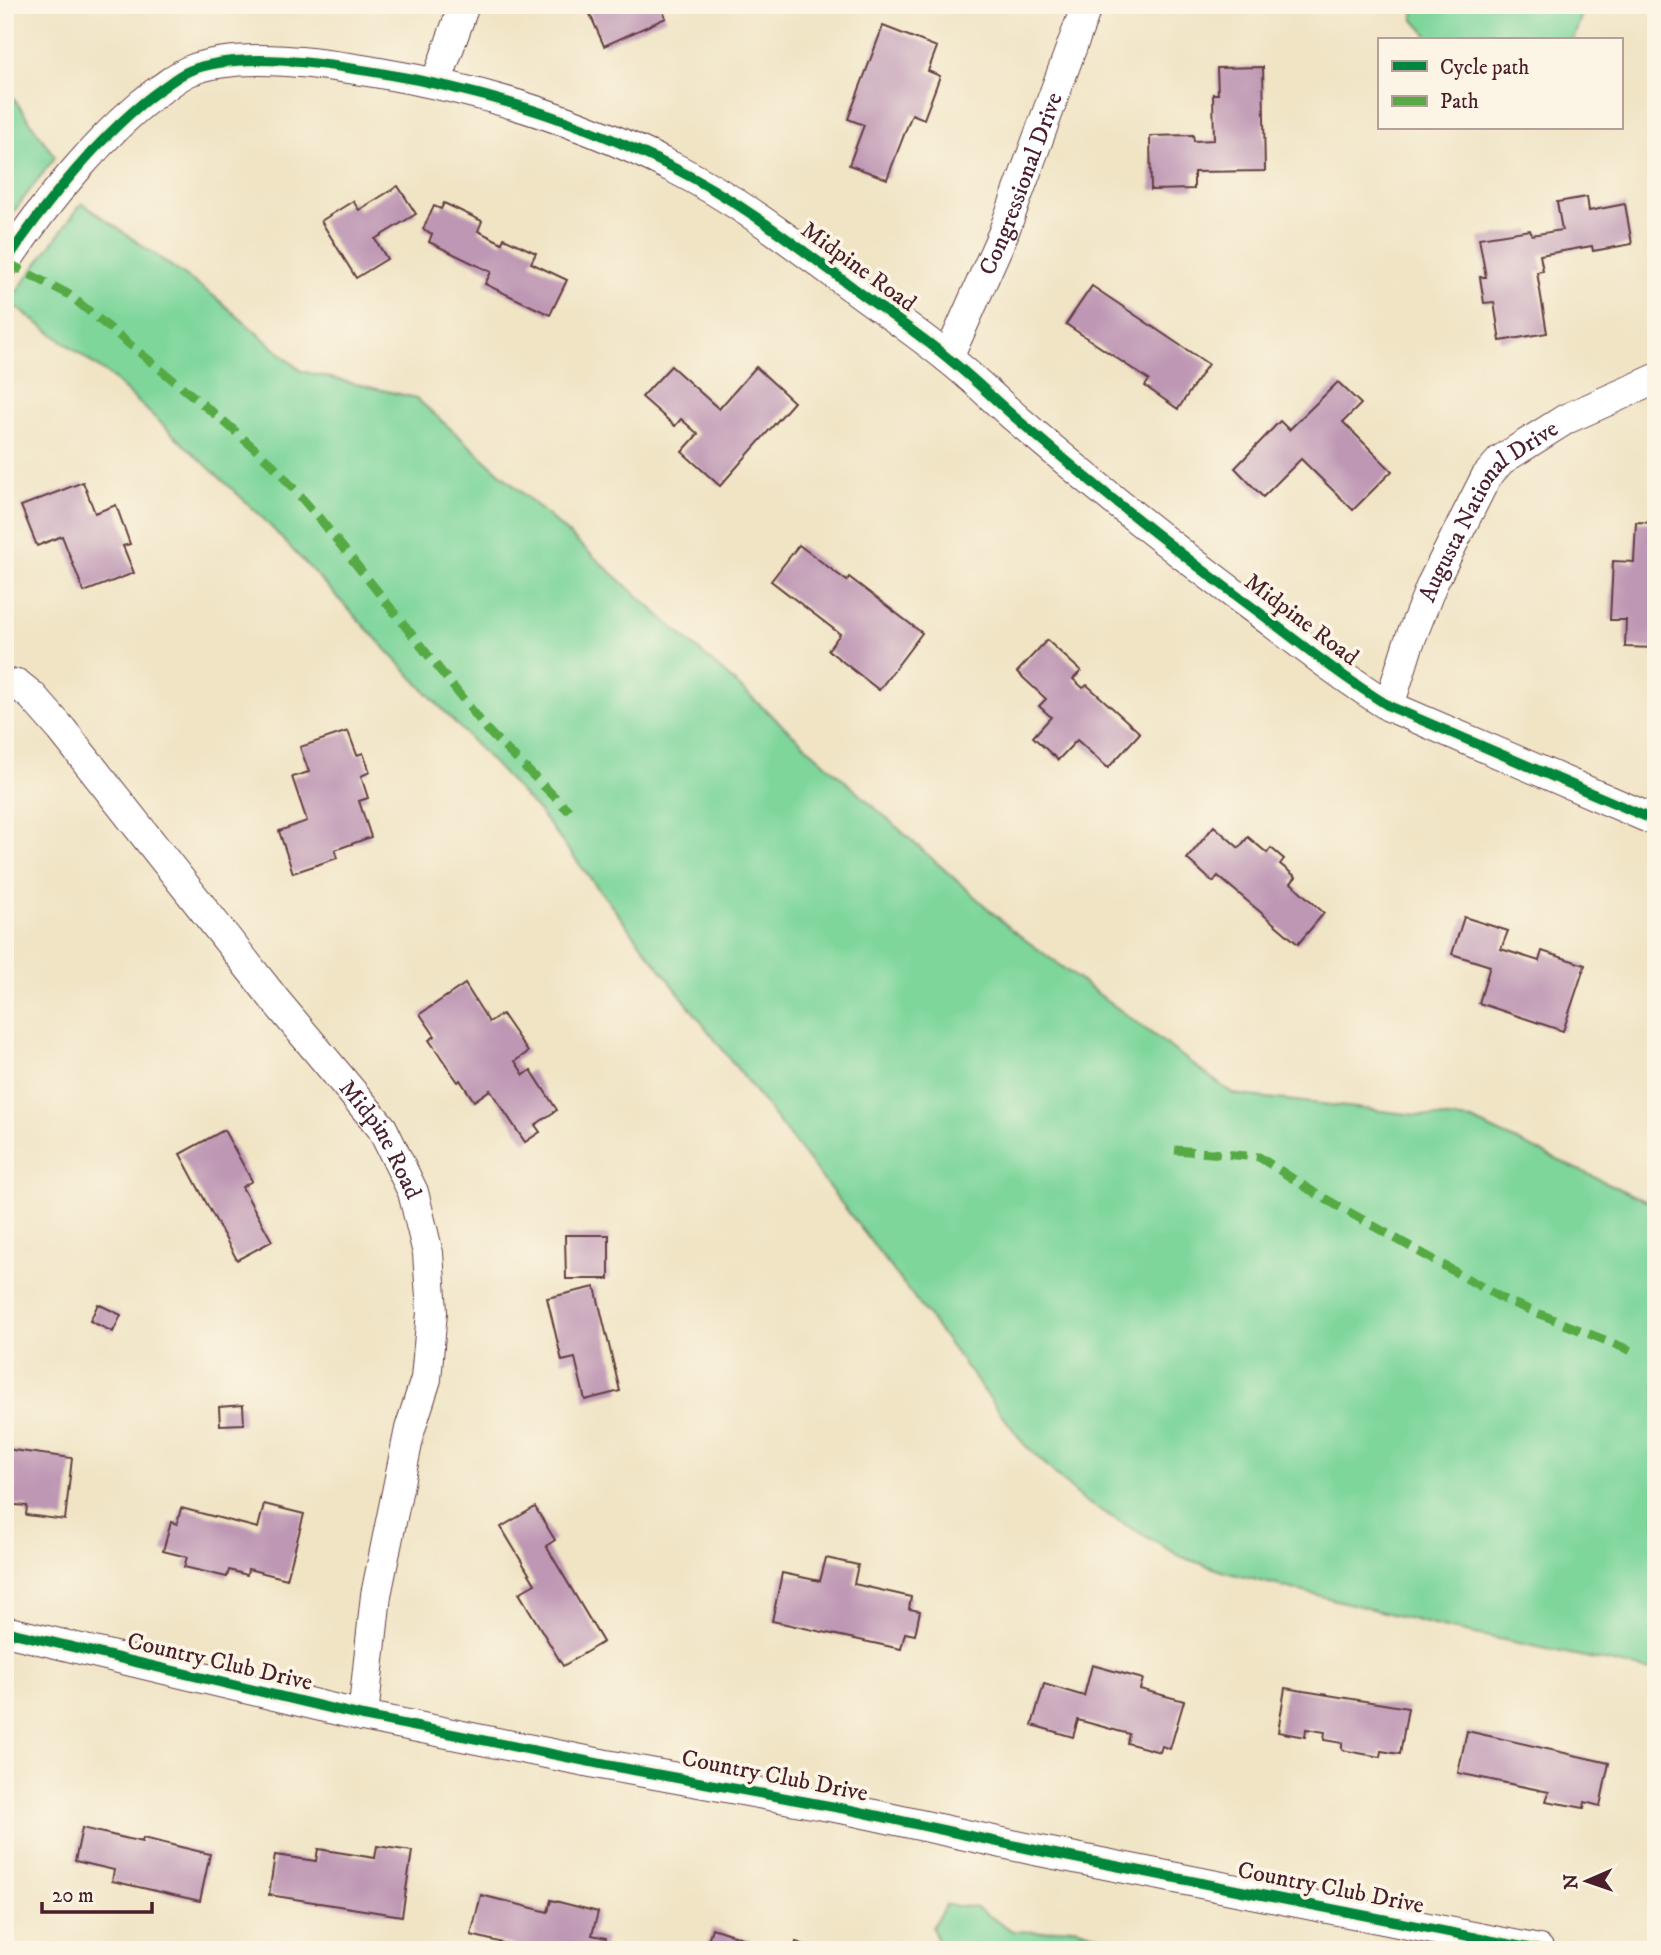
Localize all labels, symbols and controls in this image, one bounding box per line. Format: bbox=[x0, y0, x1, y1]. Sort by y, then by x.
legend bbox=[1378, 38, 1622, 130]
text: Cycle path bbox=[1440, 55, 1529, 81]
street label: Congressional Drive bbox=[973, 88, 1070, 280]
text: Path bbox=[1440, 89, 1479, 115]
street label: Midpine Road bbox=[795, 215, 922, 319]
street label: Augusta National Drive bbox=[1412, 414, 1564, 606]
street label: Midpine Road bbox=[1238, 567, 1365, 673]
street label: Midpine Road bbox=[332, 1074, 428, 1204]
street label: Country Club Drive bbox=[124, 1626, 315, 1698]
street label: Country Club Drive bbox=[679, 1743, 871, 1809]
north arrow bbox=[1552, 1846, 1622, 1916]
street label: Country Club Drive bbox=[1235, 1855, 1427, 1921]
scale bar bbox=[42, 1871, 152, 1915]
text: N bbox=[1560, 1873, 1583, 1890]
text: 20 m bbox=[52, 1883, 94, 1909]

